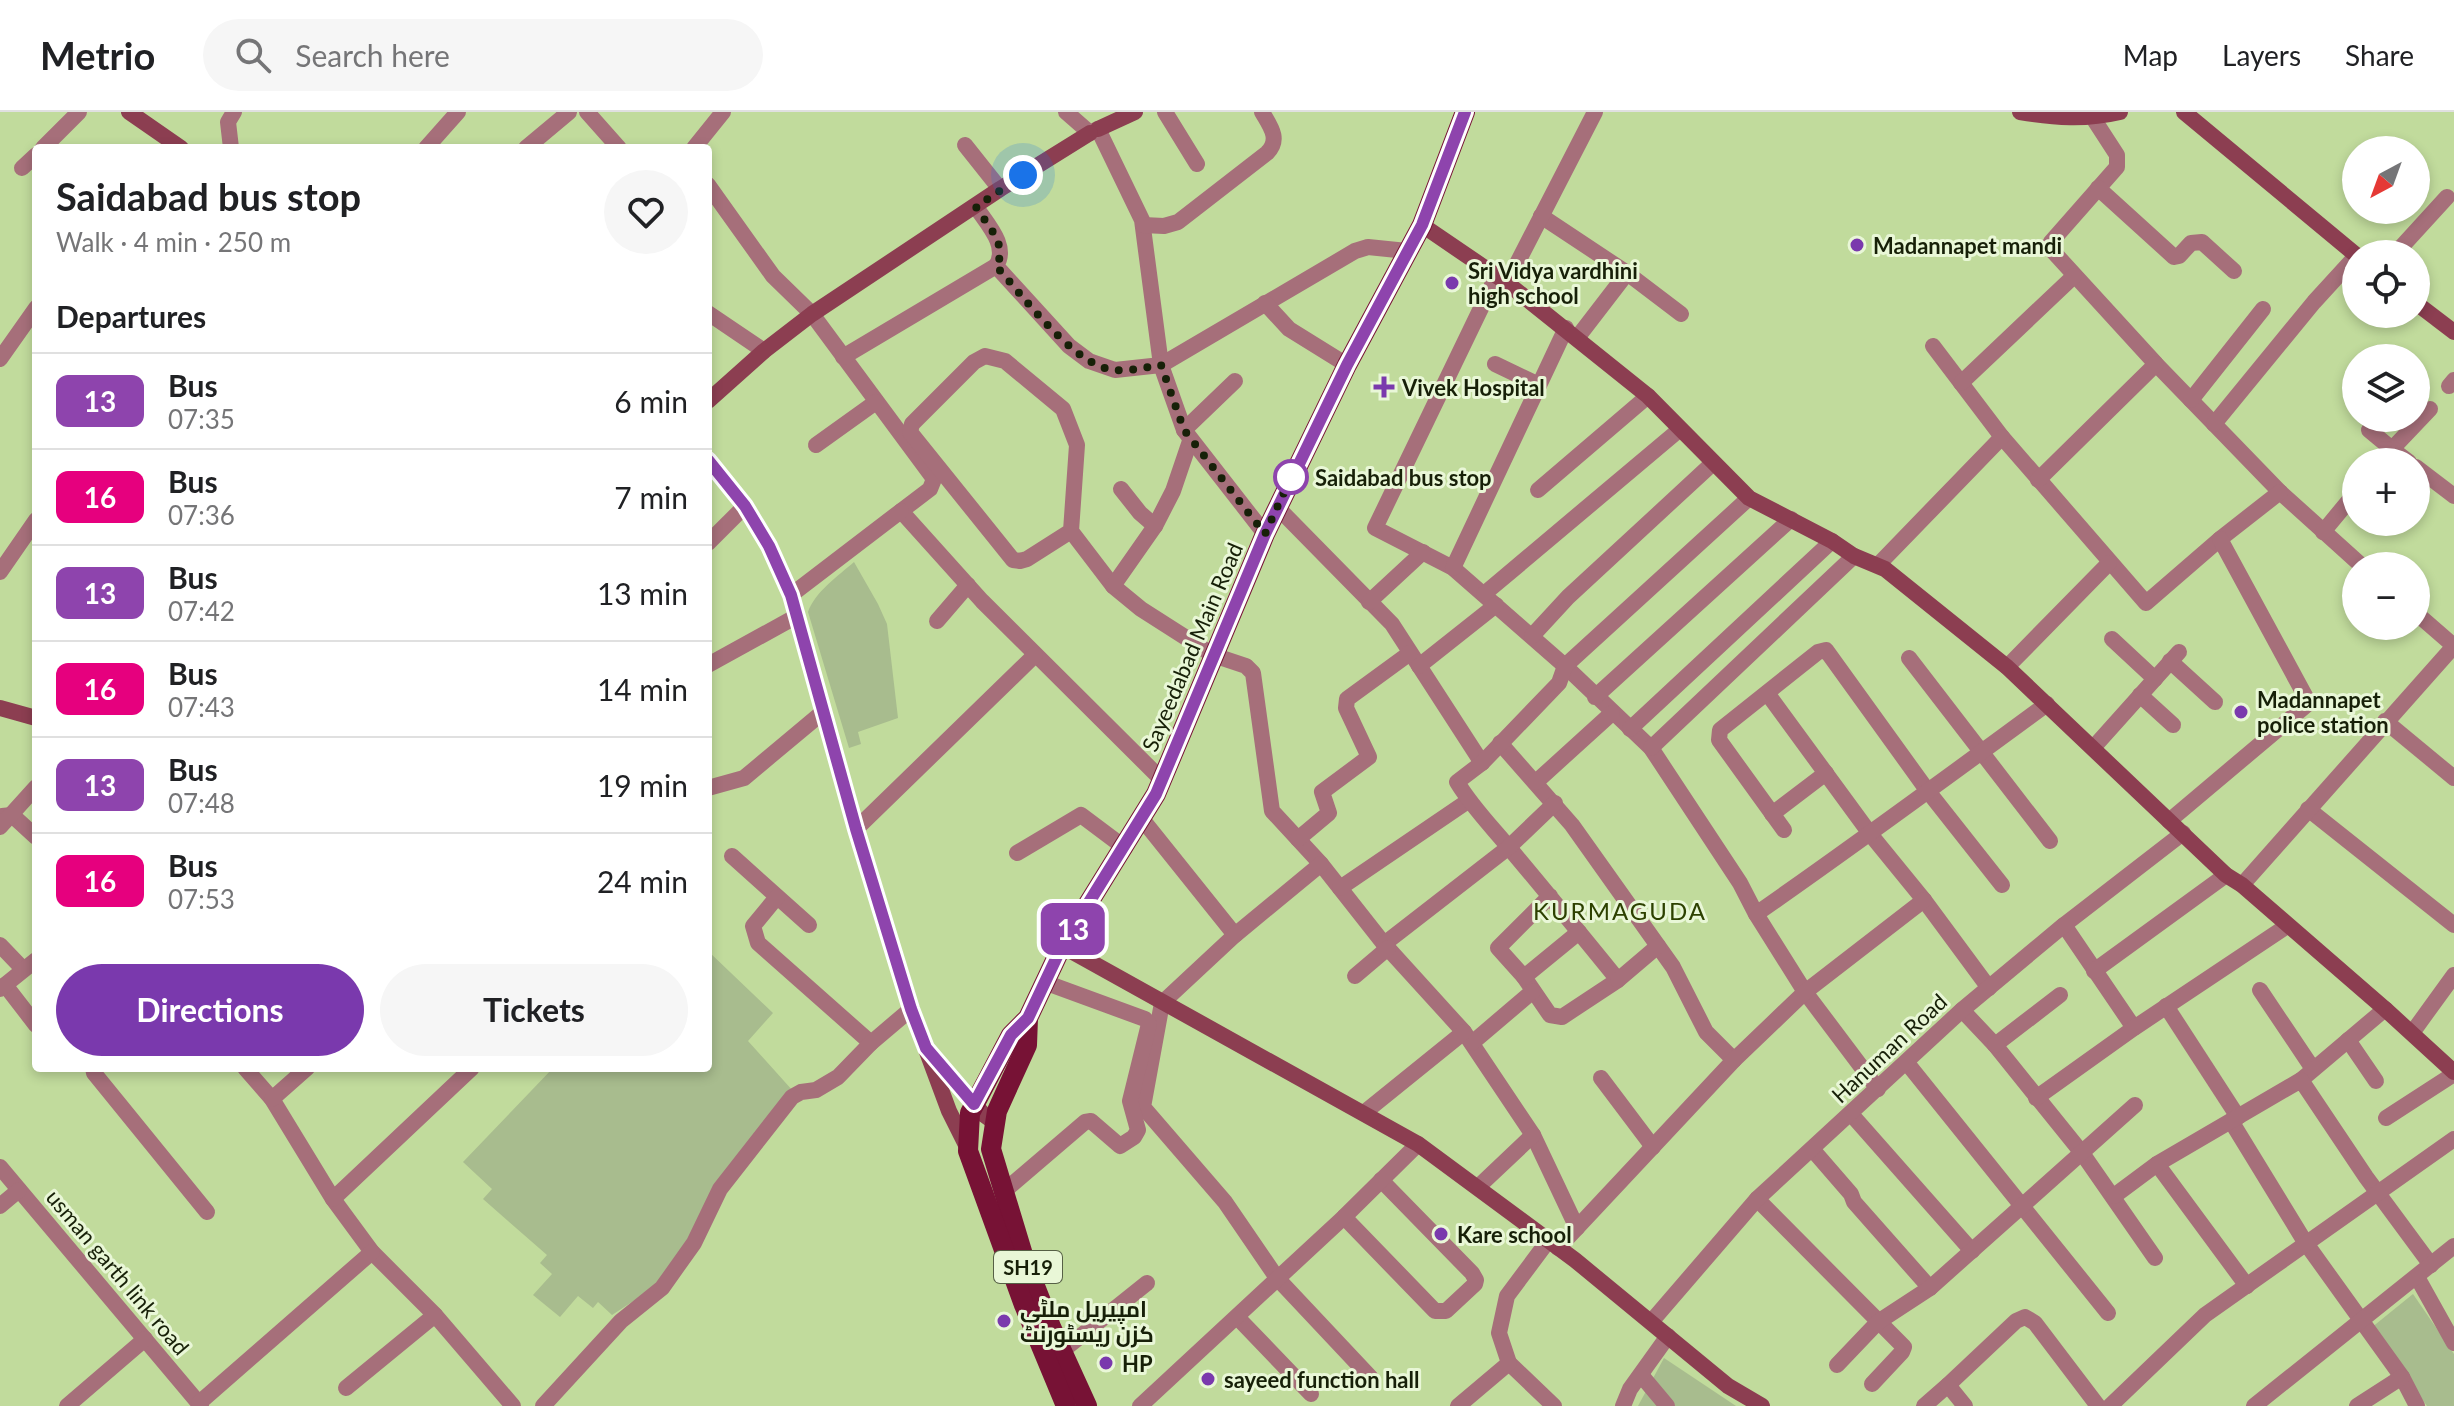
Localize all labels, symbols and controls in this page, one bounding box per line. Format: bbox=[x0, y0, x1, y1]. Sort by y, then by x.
search box bbox=[203, 19, 763, 91]
text: Metrio bbox=[40, 32, 155, 78]
icon: search bbox=[231, 33, 275, 77]
text: Search here bbox=[295, 37, 450, 73]
text: Map bbox=[2123, 38, 2178, 72]
text: Layers bbox=[2222, 38, 2301, 72]
text: Share bbox=[2345, 38, 2414, 72]
north arrow bbox=[2342, 136, 2430, 224]
map controls bbox=[2342, 136, 2430, 640]
your location bbox=[1003, 155, 1043, 195]
button: heart bbox=[604, 170, 688, 254]
text: Saidabad bus stop bbox=[56, 173, 361, 219]
text: Walk · 4 min · 250 m bbox=[56, 226, 291, 258]
place label: Madannapet mandi bbox=[1873, 232, 2062, 259]
marker: Madannapet mandi bbox=[1848, 236, 1866, 254]
button: locate bbox=[2342, 240, 2430, 328]
place label: Sri Vidya vardhini high school bbox=[1468, 257, 1638, 309]
marker: Sri Vidya vardhini high school bbox=[1443, 274, 1461, 292]
text: Departures bbox=[56, 298, 206, 334]
button: layers bbox=[2342, 344, 2430, 432]
text: Bus bbox=[168, 367, 218, 403]
place label: Vivek Hospital bbox=[1401, 374, 1545, 401]
marker: Vivek Hospital bbox=[1373, 376, 1395, 398]
text: 6 min bbox=[614, 383, 688, 419]
text: 13 bbox=[84, 384, 116, 418]
text: 07:35 bbox=[168, 403, 235, 435]
button: + bbox=[2342, 448, 2430, 536]
marker: Saidabad bus stop bbox=[1274, 460, 1308, 494]
text: Bus bbox=[168, 463, 218, 499]
place label: Saidabad bus stop bbox=[1315, 464, 1492, 491]
text: 7 min bbox=[614, 479, 688, 515]
text: 16 bbox=[84, 480, 116, 514]
text: 07:36 bbox=[168, 499, 235, 531]
street label: Sayeedabad Main Road bbox=[1136, 539, 1248, 755]
button: − bbox=[2342, 552, 2430, 640]
text: Bus bbox=[168, 559, 218, 595]
text: 13 min bbox=[597, 575, 688, 611]
text: 13 bbox=[84, 576, 116, 610]
text: 07:42 bbox=[168, 595, 235, 627]
text: Bus bbox=[168, 655, 218, 691]
text: 14 min bbox=[597, 671, 688, 707]
text: 16 bbox=[84, 672, 116, 706]
place label: Madannapet police station bbox=[2257, 686, 2389, 738]
text: 07:43 bbox=[168, 691, 235, 723]
marker: Madannapet police station bbox=[2232, 703, 2250, 721]
text: Bus bbox=[168, 751, 218, 787]
text: 19 min bbox=[597, 767, 688, 803]
text: 13 bbox=[84, 768, 116, 802]
text: 07:48 bbox=[168, 787, 235, 819]
text: Bus bbox=[168, 847, 218, 883]
text: 24 min bbox=[597, 863, 688, 899]
text: 16 bbox=[84, 864, 116, 898]
text: 07:53 bbox=[168, 883, 235, 915]
district label: KURMAGUDA bbox=[1533, 896, 1707, 925]
line badge: 13 bbox=[1037, 903, 1109, 955]
text: 13 bbox=[1057, 912, 1089, 946]
button: Directions bbox=[56, 964, 364, 1056]
button: Tickets bbox=[380, 964, 688, 1056]
street label: Hanuman Road bbox=[1826, 988, 1952, 1108]
street label: usman garth link road bbox=[41, 1184, 195, 1360]
place label: Kare school bbox=[1457, 1221, 1572, 1248]
marker: Kare school bbox=[1432, 1225, 1450, 1243]
road number: SH19 bbox=[994, 1251, 1062, 1283]
place label: امپیریل ملٹی کزن ریسٹورنٹ bbox=[1020, 1295, 1154, 1348]
marker: امپیریل ملٹی کزن ریسٹورنٹ bbox=[995, 1312, 1013, 1330]
place label: HP bbox=[1122, 1350, 1153, 1377]
marker: HP bbox=[1097, 1354, 1115, 1372]
place label: sayeed function hall bbox=[1224, 1366, 1419, 1393]
marker: sayeed function hall bbox=[1199, 1370, 1217, 1388]

